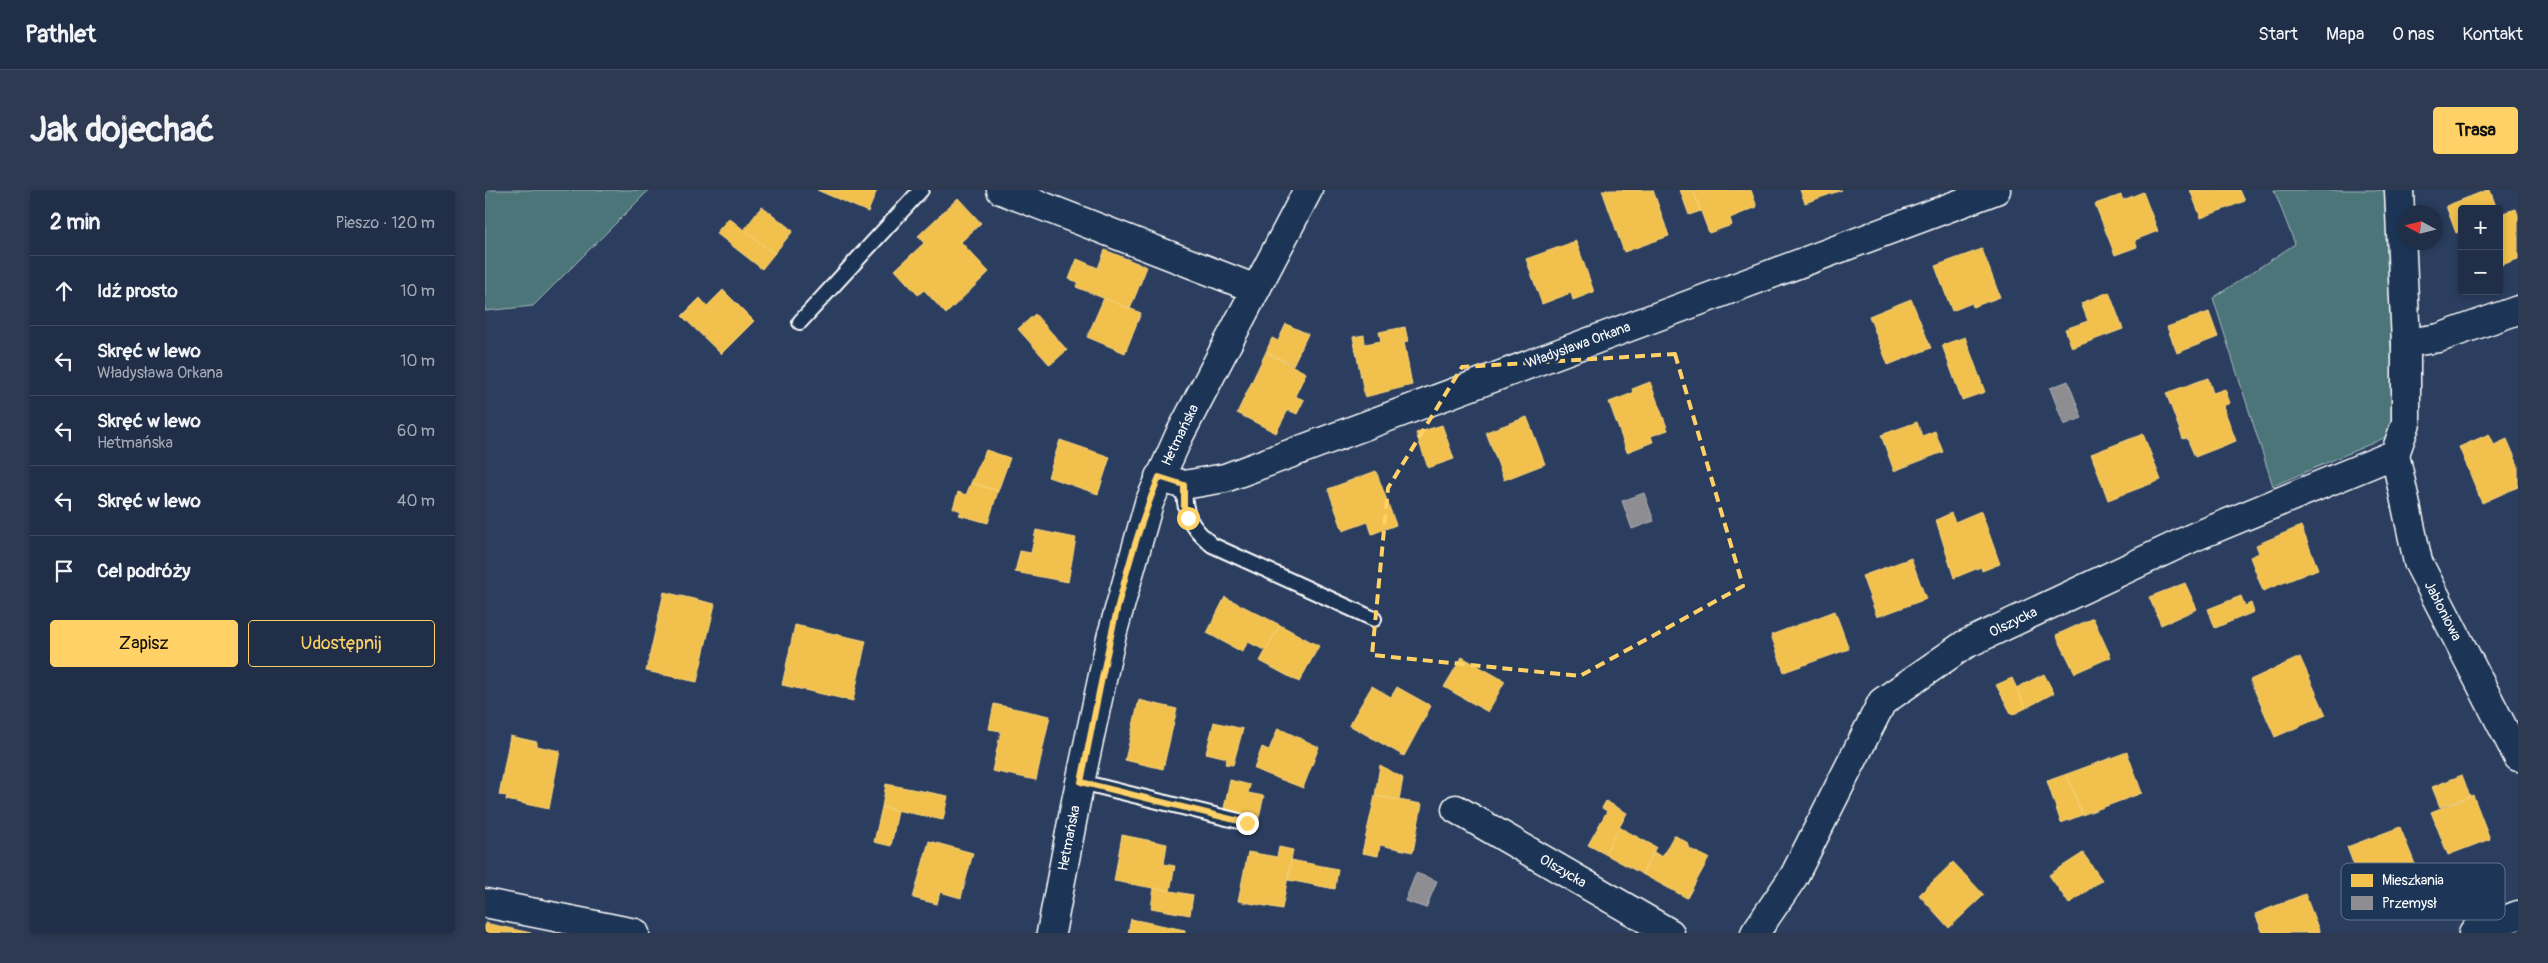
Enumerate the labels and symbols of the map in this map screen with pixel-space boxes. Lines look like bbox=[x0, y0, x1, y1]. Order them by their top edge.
north arrow bbox=[2398, 205, 2443, 250]
street label: Władysława Orkana bbox=[1523, 318, 1633, 372]
street label: Hetmańska bbox=[1158, 401, 1202, 469]
route start bbox=[1177, 507, 1200, 530]
street label: Jabłoniowa bbox=[2421, 578, 2465, 644]
street label: Olszycka bbox=[1986, 603, 2040, 641]
street label: Hetmańska bbox=[1054, 804, 1084, 872]
route end bbox=[1236, 812, 1259, 835]
street label: Olszycka bbox=[1537, 851, 1589, 891]
legend bbox=[2341, 863, 2505, 920]
text: Mieszkania bbox=[2382, 872, 2444, 889]
text: Przemysł bbox=[2382, 895, 2437, 912]

